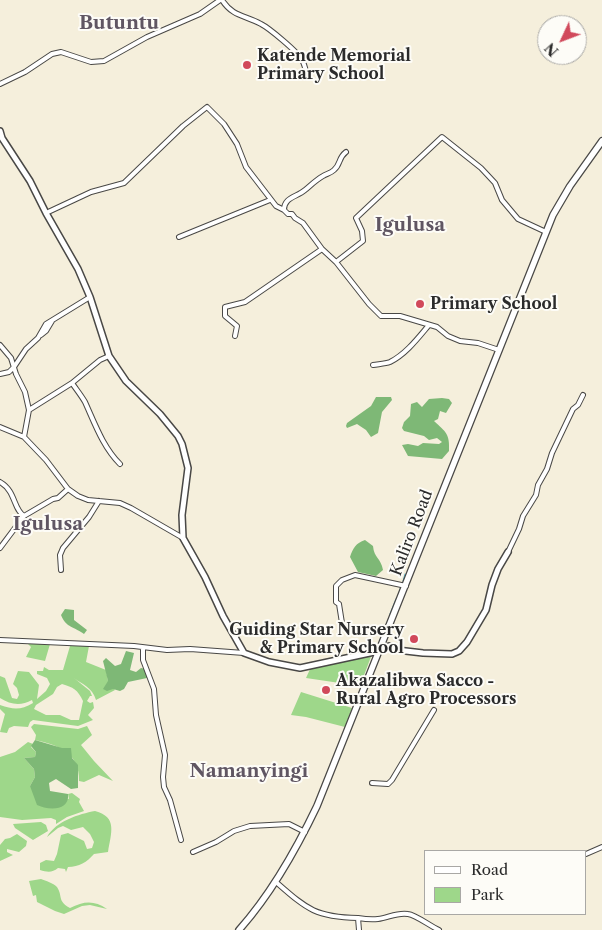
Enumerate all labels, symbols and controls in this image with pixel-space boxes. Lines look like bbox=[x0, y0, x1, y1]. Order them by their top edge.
district label: Butuntu bbox=[79, 13, 159, 35]
north arrow bbox=[537, 15, 587, 65]
text: N bbox=[541, 39, 562, 60]
place label: Katende Memorial Primary School bbox=[257, 46, 411, 84]
marker: Katende Memorial Primary School bbox=[241, 59, 253, 71]
district label: Igulusa bbox=[375, 215, 445, 237]
place label: Primary School bbox=[430, 294, 557, 314]
marker: Primary School bbox=[414, 298, 426, 310]
street label: Kaliro Road bbox=[387, 487, 437, 579]
district label: Igulusa bbox=[13, 514, 83, 536]
place label: Guiding Star Nursery & Primary School bbox=[229, 620, 404, 658]
marker: Guiding Star Nursery & Primary School bbox=[408, 633, 420, 645]
place label: Akazalibwa Sacco - Rural Agro Processors bbox=[336, 671, 516, 709]
marker: Akazalibwa Sacco - Rural Agro Processors bbox=[320, 684, 332, 696]
district label: Namanyingi bbox=[190, 761, 308, 783]
legend bbox=[424, 850, 587, 915]
text: Road bbox=[471, 860, 508, 879]
text: Park bbox=[471, 885, 504, 904]

